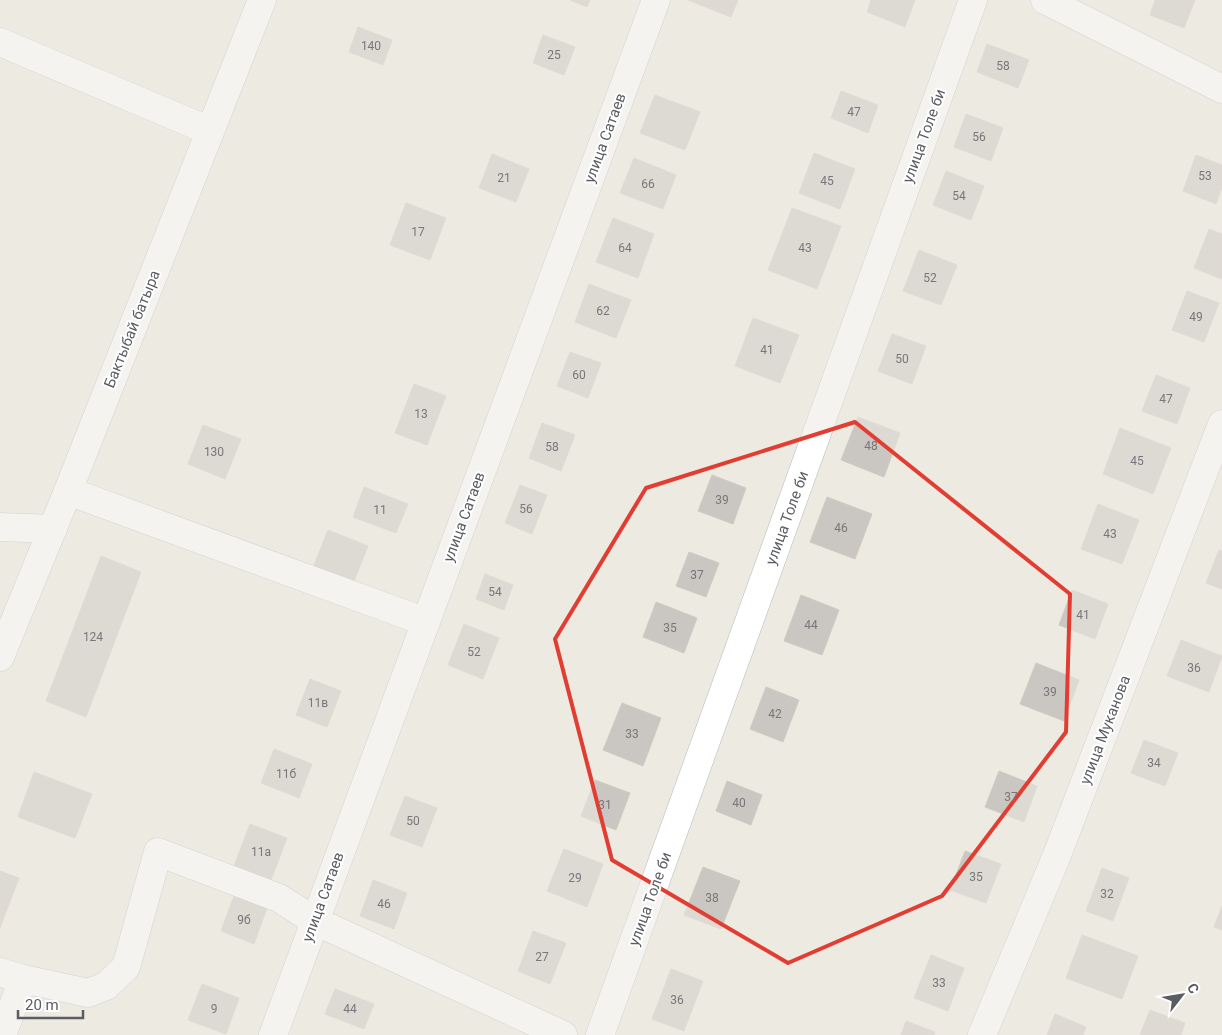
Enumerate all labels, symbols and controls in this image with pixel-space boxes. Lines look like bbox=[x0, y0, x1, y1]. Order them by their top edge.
house number: 140 bbox=[361, 39, 381, 53]
house number: 25 bbox=[547, 48, 561, 62]
house number: 58 bbox=[996, 59, 1010, 73]
street label: улица Толе би bbox=[899, 87, 949, 185]
street label: улица Сатаев bbox=[580, 91, 630, 185]
house number: 47 bbox=[847, 105, 861, 119]
house number: 56 bbox=[972, 130, 986, 144]
house number: 53 bbox=[1198, 169, 1212, 183]
house number: 21 bbox=[497, 171, 511, 185]
house number: 45 bbox=[820, 174, 834, 188]
house number: 66 bbox=[641, 177, 655, 191]
house number: 54 bbox=[952, 189, 966, 203]
house number: 17 bbox=[411, 225, 425, 239]
house number: 64 bbox=[618, 241, 632, 255]
house number: 43 bbox=[798, 241, 812, 255]
street label: Бактыбай батыра bbox=[100, 268, 164, 390]
house number: 52 bbox=[923, 271, 937, 285]
house number: 62 bbox=[596, 304, 610, 318]
house number: 49 bbox=[1189, 310, 1203, 324]
house number: 41 bbox=[760, 343, 774, 357]
house number: 50 bbox=[895, 352, 909, 366]
house number: 60 bbox=[572, 368, 586, 382]
house number: 47 bbox=[1159, 392, 1173, 406]
house number: 13 bbox=[414, 407, 428, 421]
house number: 48 bbox=[864, 439, 878, 453]
house number: 58 bbox=[545, 440, 559, 454]
house number: 130 bbox=[204, 445, 224, 459]
house number: 45 bbox=[1130, 454, 1144, 468]
street label: улица Толе би bbox=[762, 469, 812, 567]
street label: улица Сатаев bbox=[439, 470, 489, 564]
house number: 39 bbox=[715, 493, 729, 507]
house number: 56 bbox=[519, 502, 533, 516]
house number: 11 bbox=[373, 503, 387, 517]
house number: 46 bbox=[834, 521, 848, 535]
house number: 43 bbox=[1103, 527, 1117, 541]
house number: 37 bbox=[690, 568, 704, 582]
house number: 54 bbox=[488, 585, 502, 599]
house number: 41 bbox=[1076, 608, 1090, 622]
house number: 44 bbox=[804, 618, 818, 632]
house number: 35 bbox=[663, 621, 677, 635]
house number: 124 bbox=[83, 630, 103, 644]
house number: 52 bbox=[467, 645, 481, 659]
house number: 36 bbox=[1187, 661, 1201, 675]
street label: улица Муканова bbox=[1076, 673, 1134, 787]
house number: 39 bbox=[1043, 685, 1057, 699]
house number: 11в bbox=[308, 696, 328, 710]
house number: 42 bbox=[768, 707, 782, 721]
house number: 33 bbox=[625, 727, 639, 741]
house number: 34 bbox=[1147, 756, 1161, 770]
house number: 11б bbox=[276, 767, 296, 781]
house number: 37 bbox=[1004, 790, 1018, 804]
house number: 40 bbox=[732, 796, 746, 810]
house number: 31 bbox=[598, 798, 612, 812]
house number: 50 bbox=[406, 814, 420, 828]
house number: 11а bbox=[251, 845, 271, 859]
street label: улица Сатаев bbox=[298, 850, 348, 944]
street label: улица Толе би bbox=[625, 850, 675, 948]
house number: 35 bbox=[969, 870, 983, 884]
house number: 29 bbox=[568, 871, 582, 885]
house number: 32 bbox=[1100, 887, 1114, 901]
house number: 38 bbox=[705, 891, 719, 905]
house number: 46 bbox=[377, 897, 391, 911]
house number: 9б bbox=[237, 913, 251, 927]
house number: 27 bbox=[535, 950, 549, 964]
north arrow bbox=[1157, 970, 1207, 1020]
house number: 33 bbox=[932, 976, 946, 990]
text: С bbox=[1184, 980, 1202, 996]
scale bar bbox=[18, 988, 82, 1020]
house number: 36 bbox=[670, 993, 684, 1007]
text: 20 m bbox=[25, 996, 59, 1014]
house number: 9 bbox=[211, 1002, 217, 1016]
house number: 44 bbox=[343, 1002, 357, 1016]

